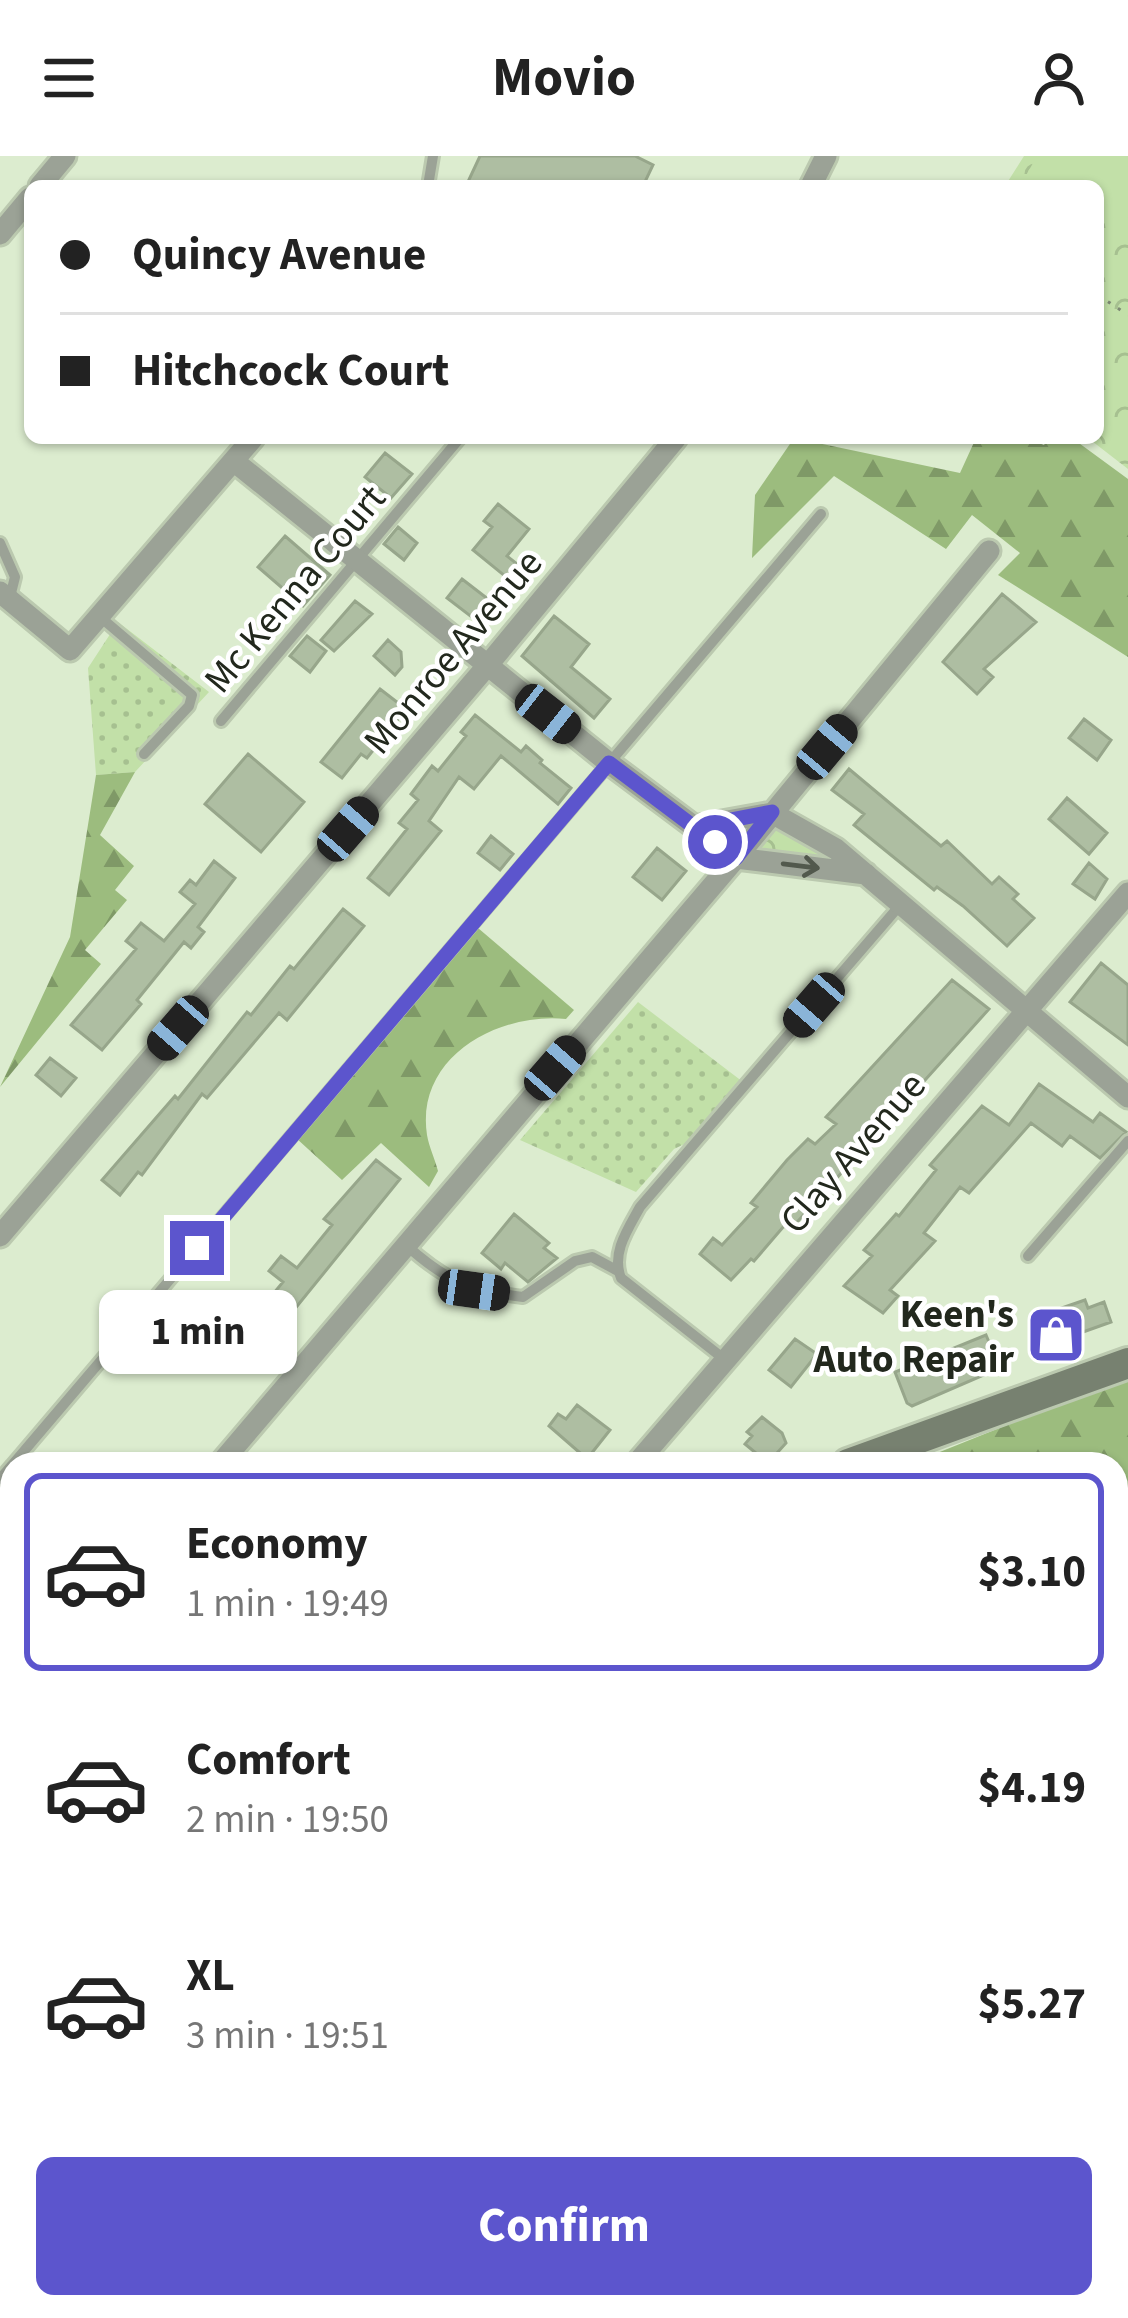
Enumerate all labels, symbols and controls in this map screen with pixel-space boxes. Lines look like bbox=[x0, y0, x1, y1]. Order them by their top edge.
text: Movio bbox=[492, 40, 636, 117]
icon: menu bbox=[36, 45, 102, 111]
icon: person bbox=[1026, 45, 1092, 111]
text: Quincy Avenue bbox=[132, 223, 426, 287]
text: Hitchcock Court bbox=[132, 339, 449, 403]
street label: Mc Kenna Court bbox=[191, 473, 400, 706]
street label: Monroe Avenue bbox=[351, 538, 556, 767]
car bbox=[509, 678, 587, 750]
car bbox=[790, 708, 864, 786]
car bbox=[311, 790, 385, 868]
route start bbox=[688, 815, 742, 869]
one-way arrow bbox=[781, 855, 820, 877]
car bbox=[777, 966, 851, 1044]
car bbox=[141, 989, 215, 1067]
car bbox=[518, 1029, 592, 1107]
street label: Clay Avenue bbox=[767, 1060, 940, 1246]
route end bbox=[170, 1221, 224, 1275]
car bbox=[436, 1267, 512, 1313]
place label: Keen's Auto Repair bbox=[812, 1287, 1014, 1388]
callout: 1 min bbox=[98, 1290, 296, 1374]
text: 1 min bbox=[151, 1304, 245, 1360]
shop icon: Keen's Auto Repair bbox=[1025, 1304, 1087, 1366]
text: Economy bbox=[186, 1512, 368, 1576]
icon: car bbox=[42, 1518, 150, 1626]
text: $3.10 bbox=[977, 1540, 1086, 1604]
text: 1 min · 19:49 bbox=[186, 1576, 389, 1632]
text: Comfort bbox=[186, 1728, 351, 1792]
icon: car bbox=[42, 1734, 150, 1842]
text: $4.19 bbox=[977, 1756, 1086, 1820]
text: 2 min · 19:50 bbox=[186, 1792, 389, 1848]
text: XL bbox=[186, 1944, 235, 2008]
icon: car bbox=[42, 1950, 150, 2058]
text: $5.27 bbox=[977, 1972, 1086, 2036]
text: 3 min · 19:51 bbox=[186, 2008, 389, 2064]
button: Confirm bbox=[36, 2157, 1092, 2295]

